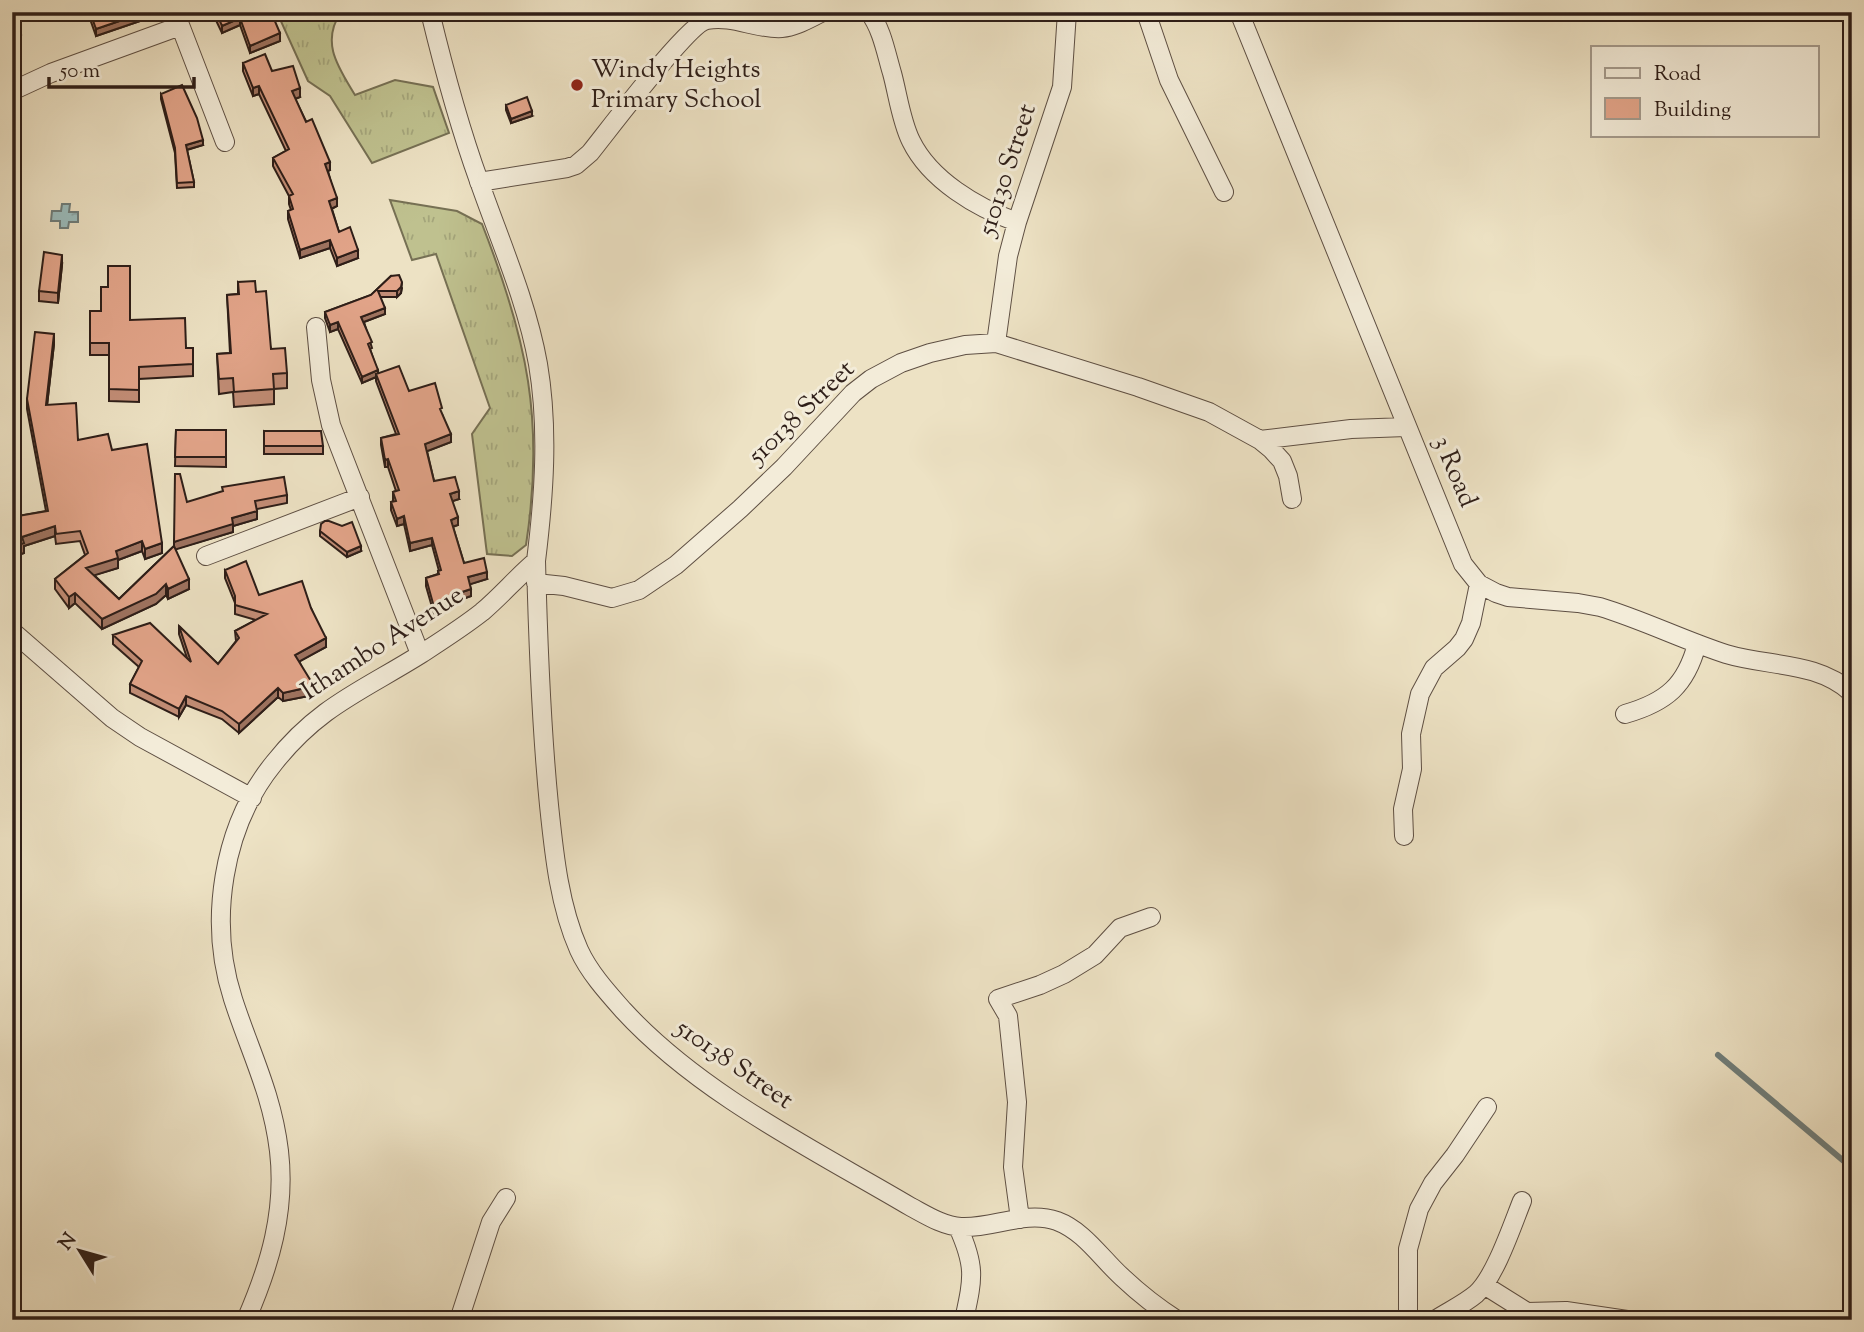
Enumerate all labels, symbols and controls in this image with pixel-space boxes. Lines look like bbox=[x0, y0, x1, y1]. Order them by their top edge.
scale bar bbox=[49, 46, 194, 90]
legend bbox=[1591, 46, 1818, 136]
place label: Windy Heights Primary School bbox=[591, 52, 761, 119]
text: 50 m bbox=[59, 57, 100, 87]
text: Road bbox=[1654, 60, 1701, 90]
marker: Windy Heights Primary School bbox=[569, 77, 585, 93]
text: Building bbox=[1654, 96, 1731, 126]
street label: 510130 Street bbox=[969, 99, 1047, 243]
street label: 510138 Street bbox=[739, 352, 864, 475]
street label: 3 Road bbox=[1422, 430, 1486, 514]
street label: Ithambo Avenue bbox=[295, 578, 471, 710]
street label: 510138 Street bbox=[666, 1010, 800, 1119]
north arrow bbox=[46, 1216, 116, 1286]
text: N bbox=[53, 1228, 84, 1256]

